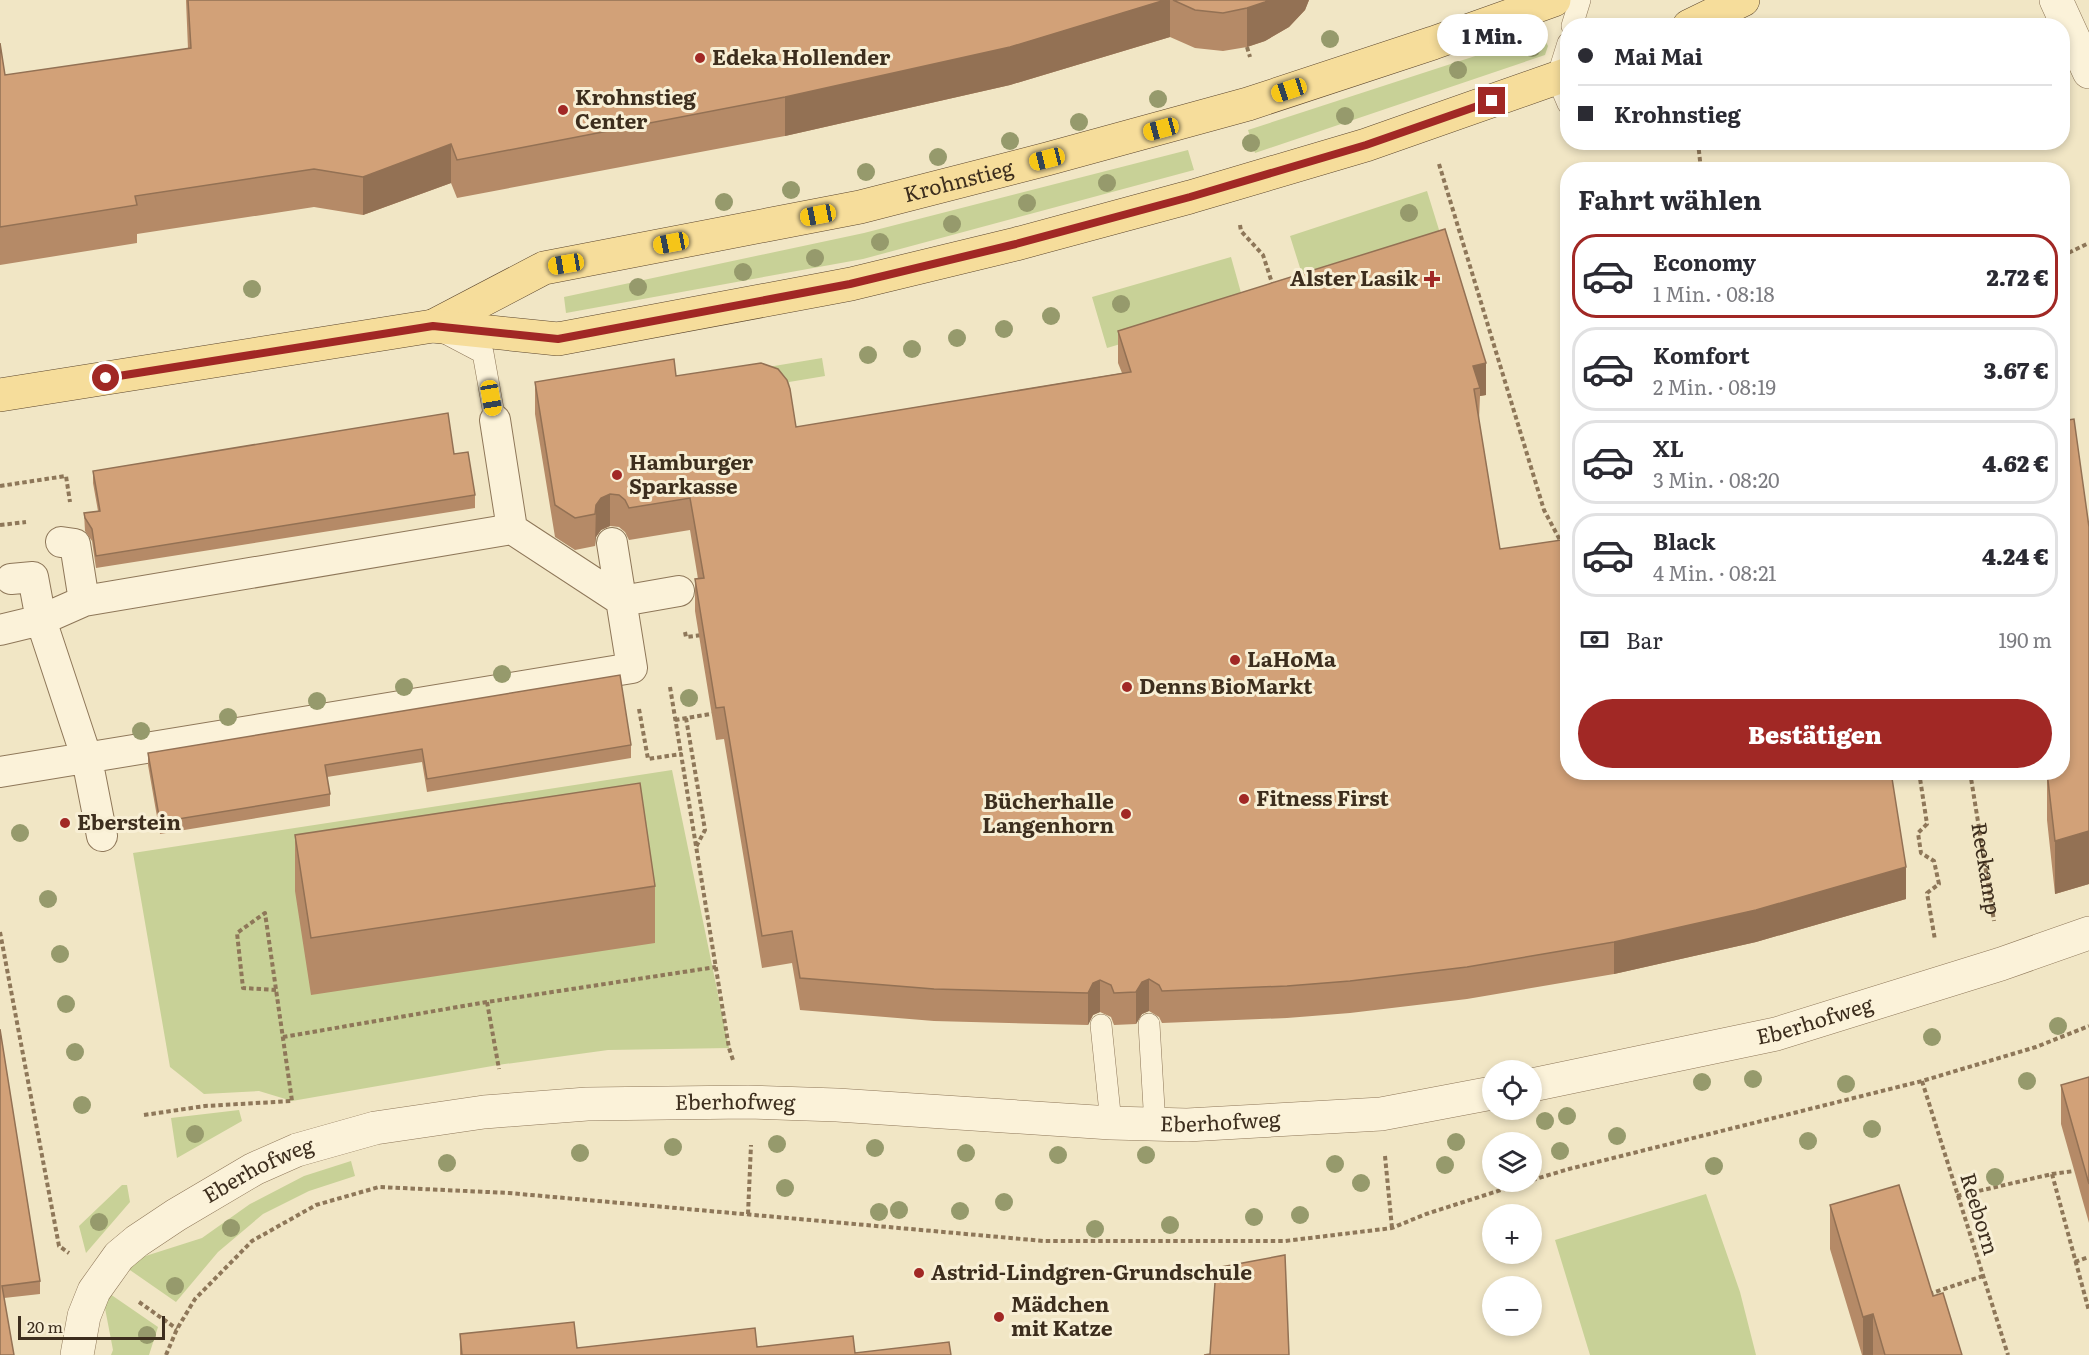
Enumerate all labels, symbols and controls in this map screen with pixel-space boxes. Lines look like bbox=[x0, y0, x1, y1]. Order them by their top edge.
callout: 1 Min. bbox=[1436, 14, 1547, 56]
text: 1 Min. bbox=[1462, 20, 1523, 50]
text: Mai Mai bbox=[1614, 39, 1703, 72]
place label: Edeka Hollender bbox=[712, 40, 891, 71]
marker: Edeka Hollender bbox=[693, 51, 707, 65]
car bbox=[1269, 76, 1309, 104]
place label: Krohnstieg Center bbox=[575, 80, 696, 135]
route end bbox=[1478, 87, 1505, 114]
text: Krohnstieg bbox=[1614, 97, 1741, 130]
marker: Krohnstieg Center bbox=[556, 103, 570, 117]
car bbox=[1141, 116, 1181, 142]
car bbox=[1027, 146, 1067, 172]
street label: Krohnstieg bbox=[900, 150, 1017, 208]
text: Fahrt wählen bbox=[1578, 178, 1762, 218]
car bbox=[799, 203, 837, 227]
car bbox=[652, 231, 690, 255]
text: Economy bbox=[1653, 245, 1756, 278]
icon: car bbox=[1581, 249, 1635, 303]
car bbox=[547, 252, 585, 276]
text: 2.72 € bbox=[1987, 260, 2049, 293]
place label: Alster Lasik bbox=[1290, 261, 1419, 292]
marker: Alster Lasik bbox=[1423, 270, 1441, 288]
text: 1 Min. · 08:18 bbox=[1653, 278, 1775, 308]
text: Komfort bbox=[1653, 338, 1750, 371]
icon: car bbox=[1581, 342, 1635, 396]
text: 3.67 € bbox=[1984, 353, 2049, 386]
route start bbox=[92, 364, 119, 391]
text: 2 Min. · 08:19 bbox=[1653, 371, 1776, 401]
car bbox=[479, 379, 503, 417]
text: XL bbox=[1653, 431, 1684, 464]
icon: car bbox=[1581, 435, 1635, 489]
place label: Hamburger Sparkasse bbox=[629, 445, 754, 500]
text: 4.62 € bbox=[1982, 446, 2049, 479]
text: 3 Min. · 08:20 bbox=[1653, 464, 1780, 494]
marker: Hamburger Sparkasse bbox=[610, 468, 624, 482]
text: Black bbox=[1653, 524, 1715, 557]
icon: car bbox=[1581, 528, 1635, 582]
text: 4.24 € bbox=[1982, 539, 2049, 572]
text: 4 Min. · 08:21 bbox=[1653, 557, 1776, 587]
icon: cash bbox=[1578, 623, 1611, 656]
text: Bar bbox=[1626, 623, 1663, 656]
text: 190 m bbox=[1998, 624, 2052, 654]
place label: LaHoMa bbox=[1247, 642, 1337, 673]
marker: LaHoMa bbox=[1228, 653, 1242, 667]
place label: Denns BioMarkt bbox=[1139, 669, 1313, 700]
marker: Denns BioMarkt bbox=[1120, 680, 1134, 694]
button: Bestätigen bbox=[1578, 699, 2052, 768]
place label: Fitness First bbox=[1256, 781, 1390, 812]
place label: Bücherhalle Langenhorn bbox=[982, 784, 1114, 839]
marker: Fitness First bbox=[1237, 792, 1251, 806]
place label: Eberstein bbox=[77, 805, 181, 836]
marker: Bücherhalle Langenhorn bbox=[1119, 807, 1133, 821]
marker: Eberstein bbox=[58, 816, 72, 830]
street label: Reekamp bbox=[1965, 820, 2011, 917]
street label: Eberhofweg bbox=[1753, 987, 1877, 1051]
map controls bbox=[1482, 1060, 1542, 1336]
button: locate bbox=[1482, 1060, 1542, 1120]
street label: Eberhofweg bbox=[674, 1084, 796, 1117]
street label: Eberhofweg bbox=[1160, 1102, 1282, 1138]
street label: Eberhofweg bbox=[196, 1128, 317, 1209]
button: layers bbox=[1482, 1132, 1542, 1192]
street label: Reeborn bbox=[1954, 1168, 2009, 1258]
button: + bbox=[1482, 1204, 1542, 1264]
place label: Astrid-Lindgren-Grundschule bbox=[931, 1255, 1252, 1286]
marker: Astrid-Lindgren-Grundschule bbox=[912, 1266, 926, 1280]
button: − bbox=[1482, 1276, 1542, 1336]
place label: Mädchen mit Katze bbox=[1011, 1287, 1113, 1342]
marker: Mädchen mit Katze bbox=[992, 1310, 1006, 1324]
scale bar bbox=[18, 1313, 165, 1340]
text: 20 m bbox=[27, 1314, 63, 1338]

